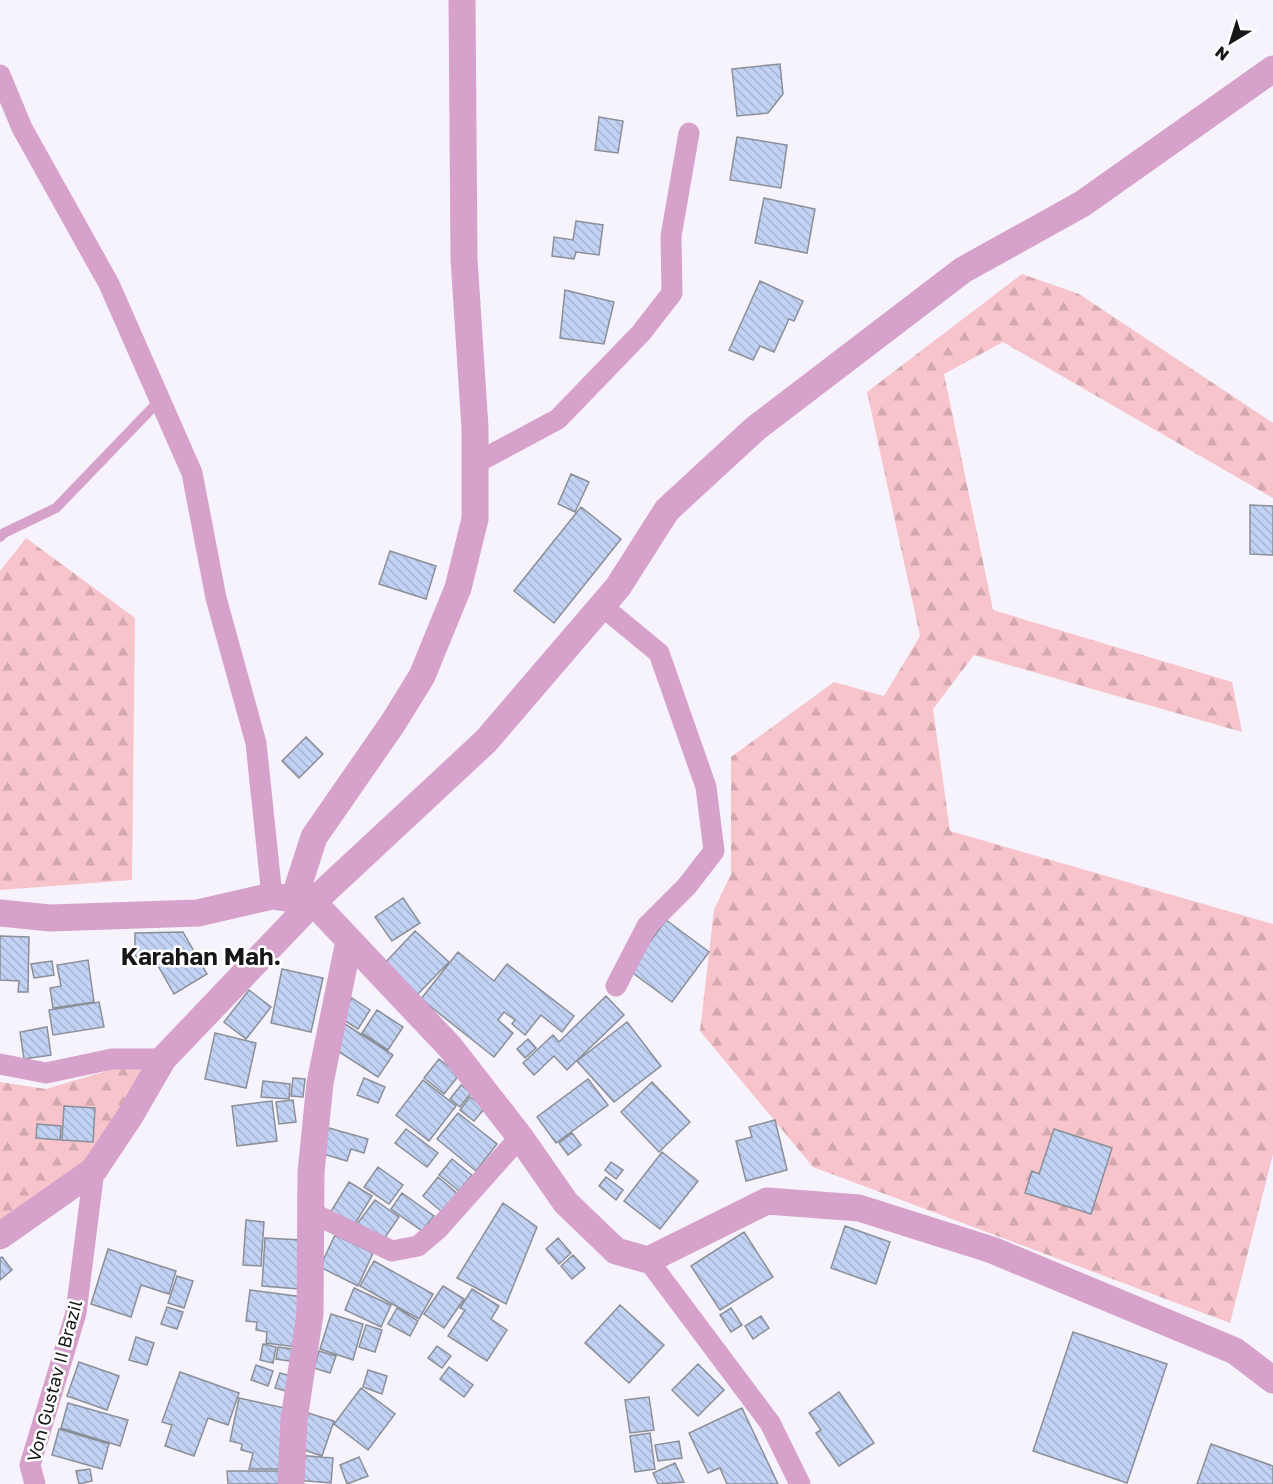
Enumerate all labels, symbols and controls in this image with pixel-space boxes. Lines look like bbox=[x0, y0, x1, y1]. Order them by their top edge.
north arrow bbox=[1201, 12, 1261, 72]
text: N bbox=[1211, 42, 1233, 65]
district label: Karahan Mah. bbox=[121, 941, 281, 970]
street label: Von Gustav II Brazil bbox=[22, 1297, 86, 1464]

